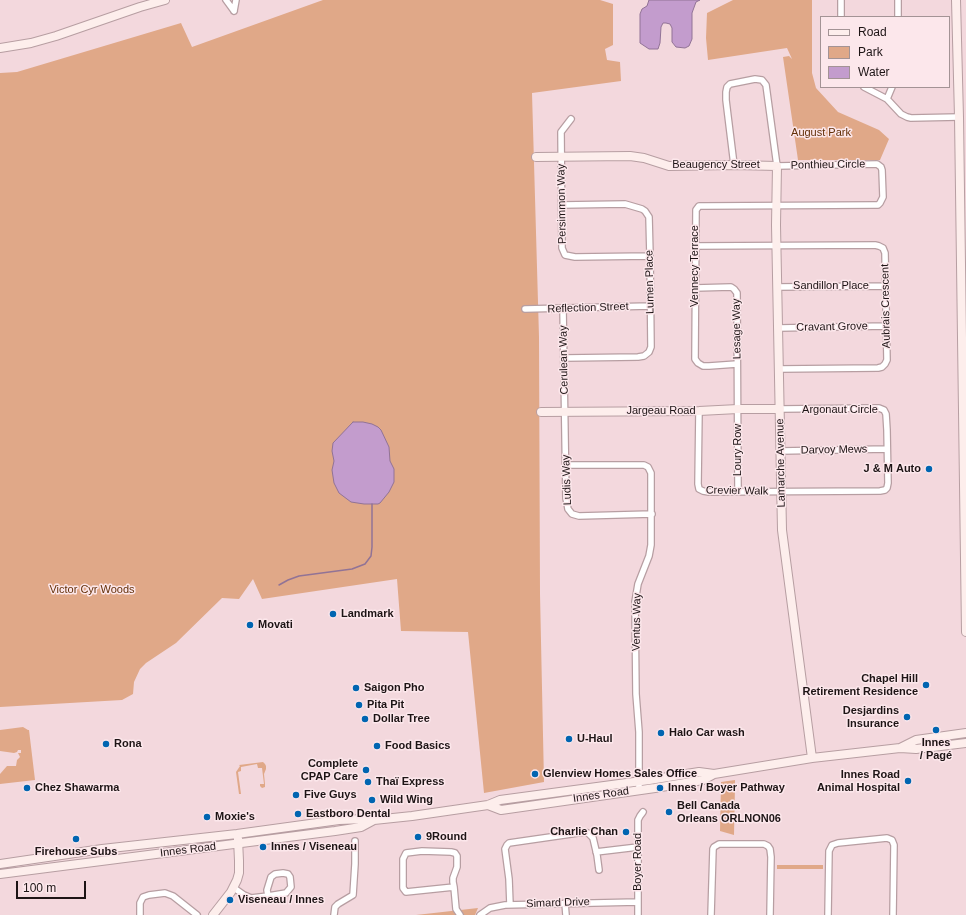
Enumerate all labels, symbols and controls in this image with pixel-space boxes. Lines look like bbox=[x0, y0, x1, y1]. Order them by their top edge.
legend bbox=[820, 16, 950, 88]
text: Road bbox=[858, 25, 887, 39]
text: Park bbox=[858, 45, 883, 59]
text: Water bbox=[858, 65, 890, 79]
park label: August Park bbox=[791, 126, 851, 140]
street label: Beaugency Street bbox=[672, 158, 760, 172]
street label: Ponthieu Circle bbox=[791, 158, 865, 172]
street label: Persimmon Way bbox=[555, 164, 569, 244]
street label: Vennecy Terrace bbox=[688, 225, 702, 307]
street label: Lumen Place bbox=[643, 250, 657, 314]
street label: Aubrais Crescent bbox=[879, 264, 893, 348]
street label: Sandillon Place bbox=[793, 279, 869, 293]
street label: Lesage Way bbox=[730, 299, 744, 359]
street label: Reflection Street bbox=[547, 300, 629, 316]
street label: Cravant Grove bbox=[796, 320, 868, 334]
street label: Cerulean Way bbox=[557, 325, 571, 395]
street label: Argonaut Circle bbox=[802, 403, 878, 417]
street label: Jargeau Road bbox=[626, 404, 696, 418]
street label: Lamarche Avenue bbox=[774, 418, 788, 508]
street label: Loury Row bbox=[731, 424, 745, 476]
street label: Darvoy Mews bbox=[801, 443, 867, 457]
street label: Ludis Way bbox=[560, 454, 574, 506]
place label: J & M Auto bbox=[864, 462, 921, 476]
marker: J & M Auto bbox=[924, 464, 934, 474]
street label: Crevier Walk bbox=[706, 484, 768, 498]
park label: Victor Cyr Woods bbox=[49, 583, 135, 597]
street label: Ventus Way bbox=[630, 593, 644, 651]
place label: Landmark bbox=[341, 607, 394, 621]
marker: Landmark bbox=[328, 609, 338, 619]
place label: Movati bbox=[258, 618, 293, 632]
marker: Movati bbox=[245, 620, 255, 630]
place label: Chapel Hill Retirement Residence bbox=[802, 672, 918, 698]
marker: Chapel Hill Retirement Residence bbox=[921, 680, 931, 690]
place label: Saigon Pho bbox=[364, 681, 424, 695]
marker: Saigon Pho bbox=[351, 683, 361, 693]
place label: Pita Pit bbox=[367, 698, 404, 712]
marker: Pita Pit bbox=[354, 700, 364, 710]
place label: Desjardins Insurance bbox=[843, 704, 899, 730]
place label: Dollar Tree bbox=[373, 712, 430, 726]
marker: Desjardins Insurance bbox=[902, 712, 912, 722]
marker: Dollar Tree bbox=[360, 714, 370, 724]
marker: Innes / Pagé bbox=[931, 725, 941, 735]
place label: Halo Car wash bbox=[669, 726, 745, 740]
marker: Halo Car wash bbox=[656, 728, 666, 738]
place label: U-Haul bbox=[577, 732, 612, 746]
marker: U-Haul bbox=[564, 734, 574, 744]
place label: Innes / Pagé bbox=[920, 736, 952, 762]
place label: Rona bbox=[114, 737, 142, 751]
marker: Rona bbox=[101, 739, 111, 749]
place label: Food Basics bbox=[385, 739, 450, 753]
marker: Food Basics bbox=[372, 741, 382, 751]
place label: Complete CPAP Care bbox=[301, 757, 358, 783]
marker: Complete CPAP Care bbox=[361, 765, 371, 775]
place label: Glenview Homes Sales Office bbox=[543, 767, 697, 781]
place label: Innes Road Animal Hospital bbox=[817, 768, 900, 794]
marker: Glenview Homes Sales Office bbox=[530, 769, 540, 779]
place label: Thaï Express bbox=[376, 775, 444, 789]
marker: Innes Road Animal Hospital bbox=[903, 776, 913, 786]
marker: Thaï Express bbox=[363, 777, 373, 787]
place label: Chez Shawarma bbox=[35, 781, 119, 795]
place label: Innes / Boyer Pathway bbox=[668, 781, 785, 795]
marker: Chez Shawarma bbox=[22, 783, 32, 793]
marker: Innes / Boyer Pathway bbox=[655, 783, 665, 793]
street label: Innes Road bbox=[572, 785, 630, 805]
place label: Five Guys bbox=[304, 788, 357, 802]
marker: Five Guys bbox=[291, 790, 301, 800]
place label: Wild Wing bbox=[380, 793, 433, 807]
marker: Wild Wing bbox=[367, 795, 377, 805]
place label: Bell Canada Orleans ORLNON06 bbox=[677, 799, 781, 825]
place label: Eastboro Dental bbox=[306, 807, 390, 821]
marker: Bell Canada Orleans ORLNON06 bbox=[664, 807, 674, 817]
marker: Eastboro Dental bbox=[293, 809, 303, 819]
place label: Moxie's bbox=[215, 810, 255, 824]
marker: Moxie's bbox=[202, 812, 212, 822]
place label: Charlie Chan bbox=[550, 825, 618, 839]
marker: Charlie Chan bbox=[621, 827, 631, 837]
place label: 9Round bbox=[426, 830, 467, 844]
marker: 9Round bbox=[413, 832, 423, 842]
street label: Boyer Road bbox=[631, 833, 645, 891]
marker: Firehouse Subs bbox=[71, 834, 81, 844]
street label: Innes Road bbox=[159, 840, 217, 860]
place label: Innes / Viseneau bbox=[271, 840, 357, 854]
marker: Innes / Viseneau bbox=[258, 842, 268, 852]
place label: Firehouse Subs bbox=[35, 845, 117, 859]
scale bar bbox=[18, 873, 88, 899]
text: 100 m bbox=[23, 881, 56, 895]
place label: Viseneau / Innes bbox=[238, 893, 324, 907]
marker: Viseneau / Innes bbox=[225, 895, 235, 905]
street label: Simard Drive bbox=[526, 895, 590, 911]

